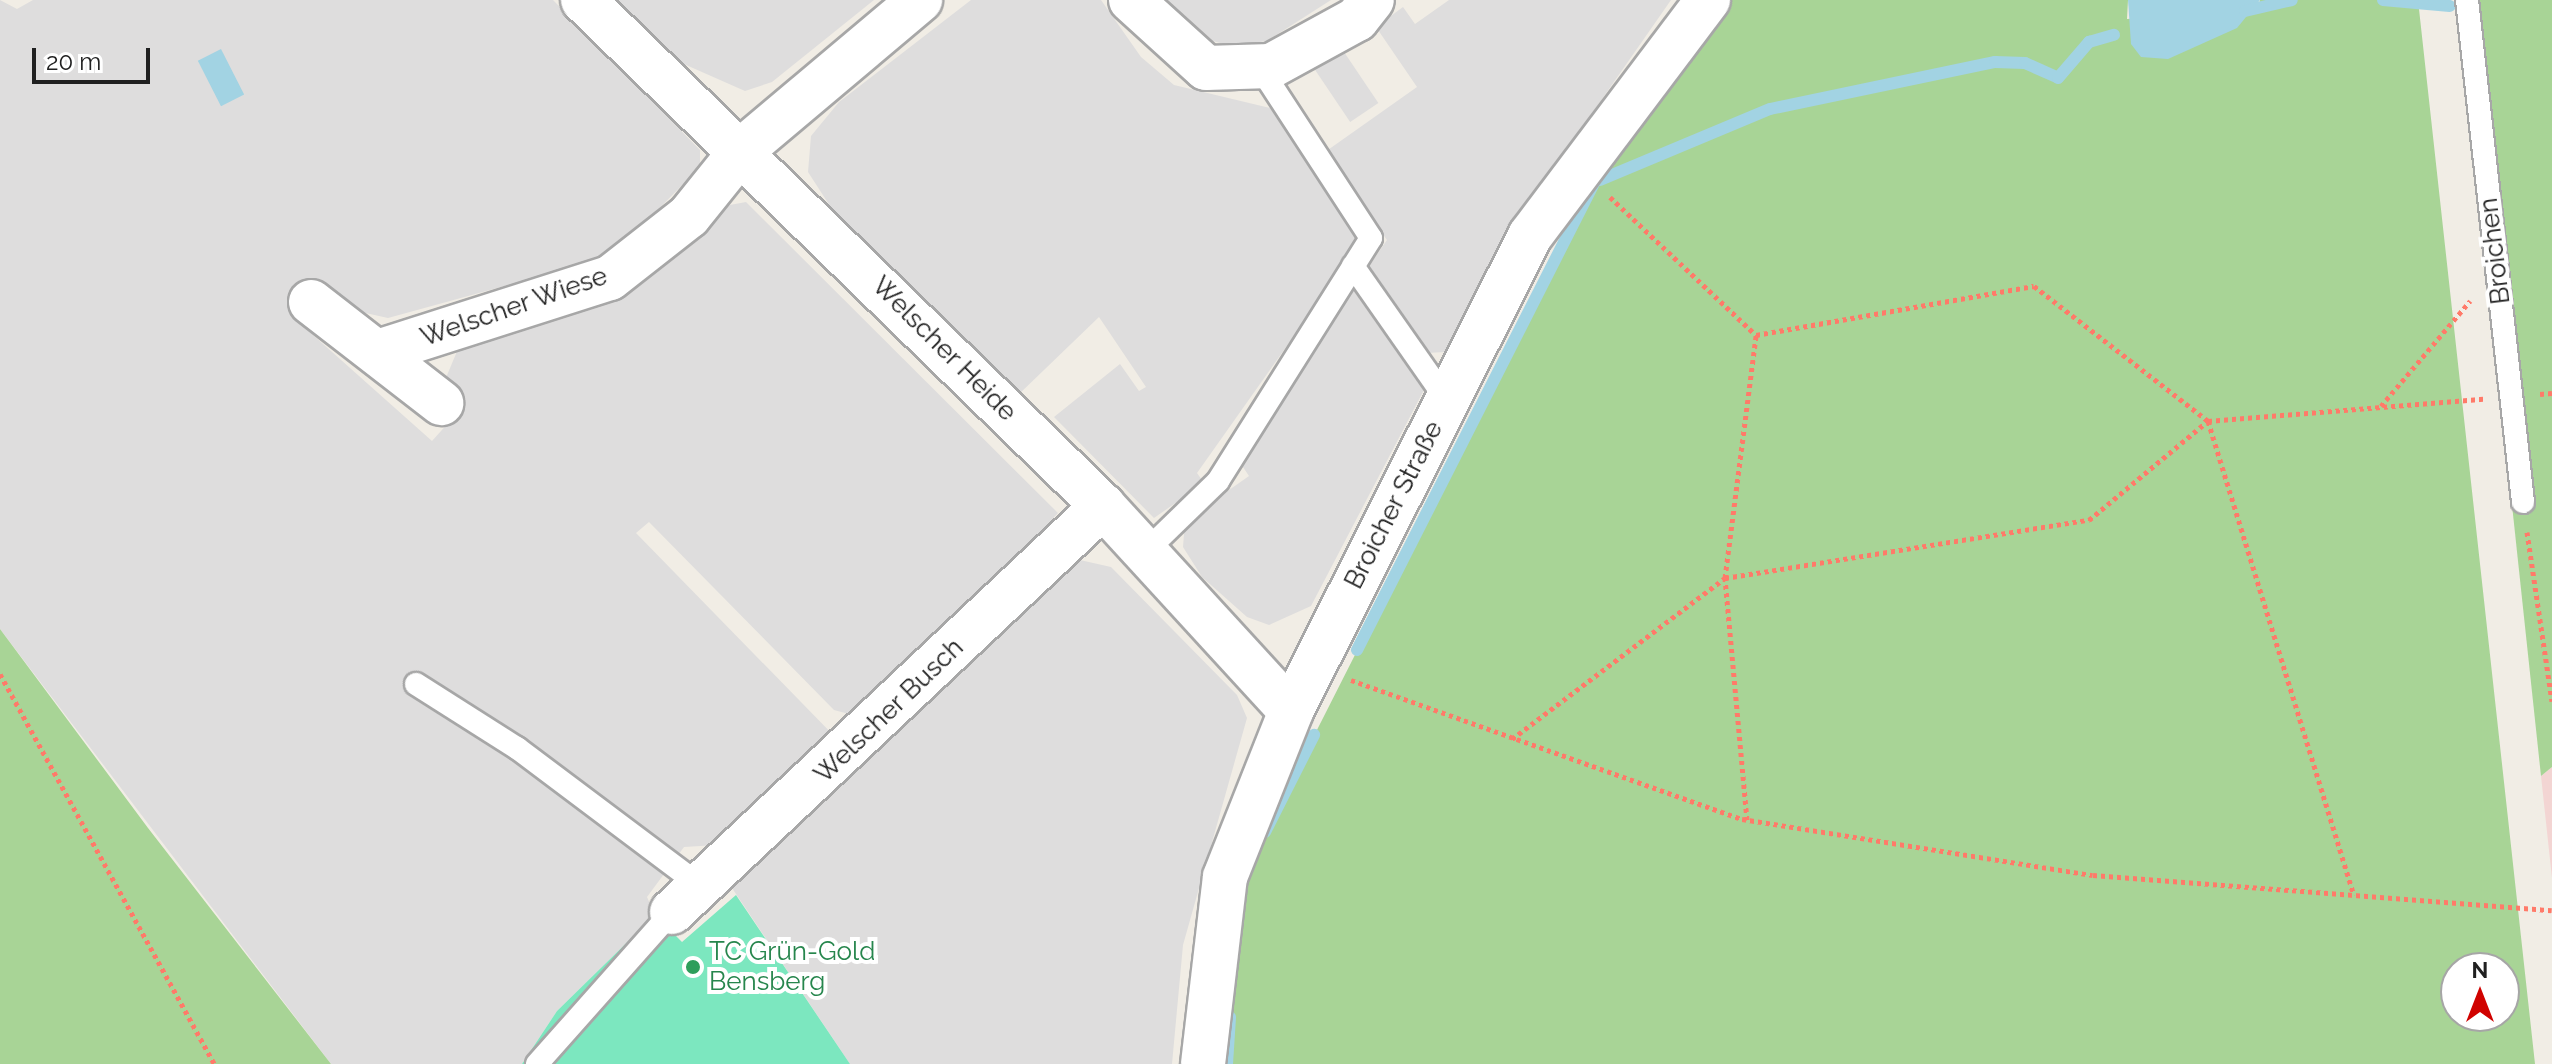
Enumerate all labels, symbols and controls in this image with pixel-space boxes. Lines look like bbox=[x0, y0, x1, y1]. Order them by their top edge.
scale bar bbox=[36, 32, 154, 82]
text: 20 m bbox=[46, 47, 101, 76]
street label: Broichen bbox=[2473, 196, 2517, 306]
street label: Welscher Wiese bbox=[416, 260, 612, 354]
street label: Welscher Heide bbox=[865, 270, 1023, 428]
street label: Broicher Straße bbox=[1338, 416, 1450, 594]
street label: Welscher Busch bbox=[808, 632, 970, 790]
place label: TC Grün-Gold Bensberg bbox=[709, 936, 875, 998]
north arrow bbox=[2440, 952, 2520, 1032]
text: N bbox=[2472, 957, 2488, 983]
marker: TC Grün-Gold Bensberg bbox=[684, 958, 702, 976]

